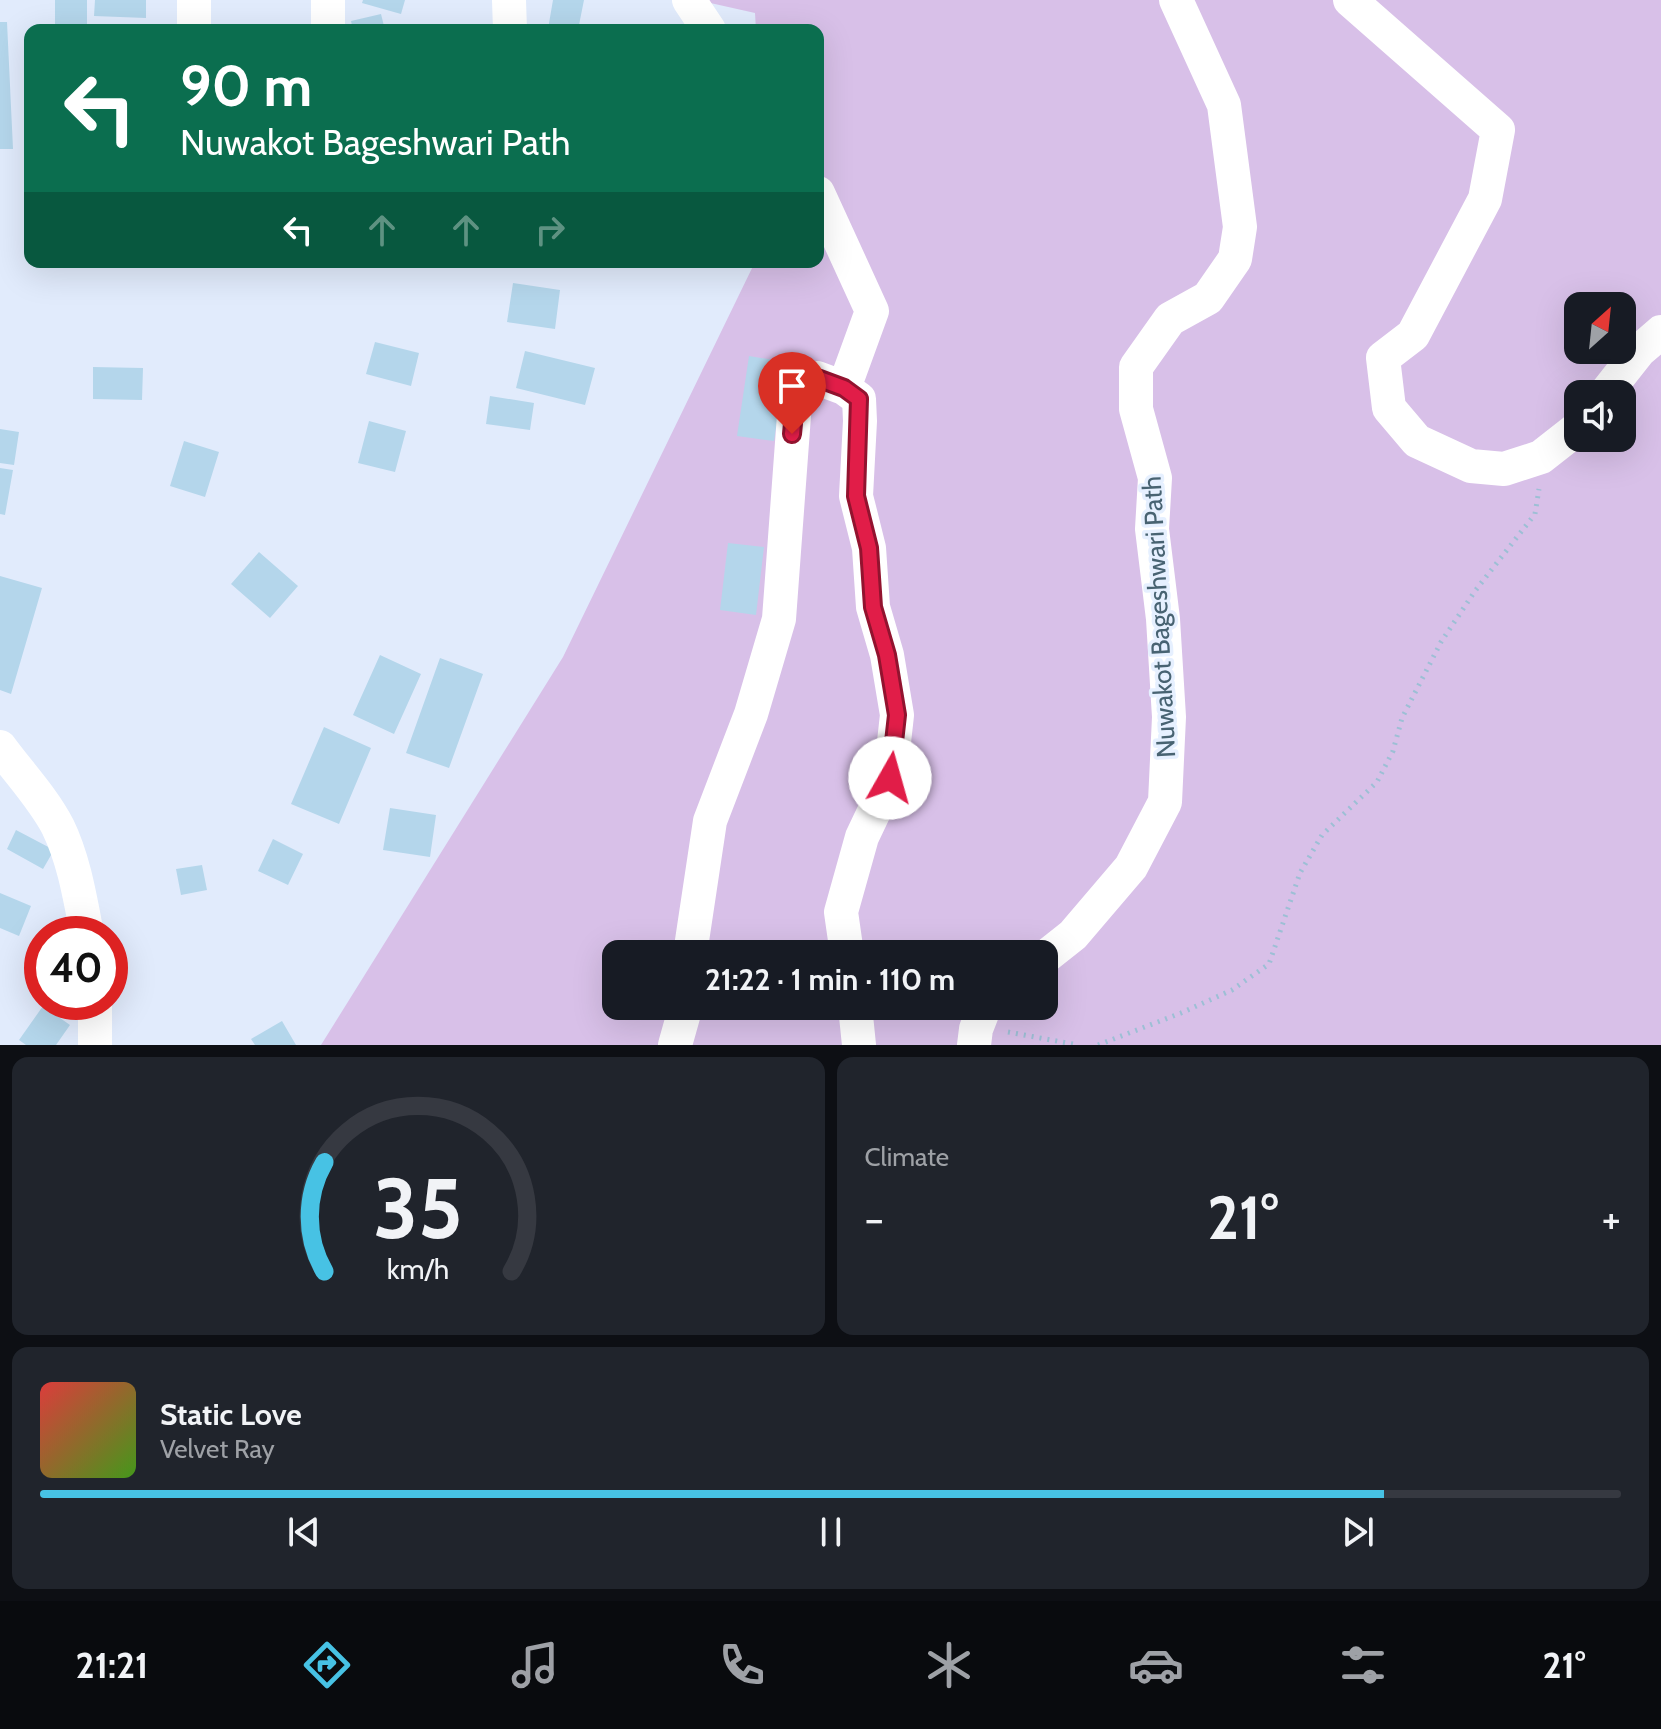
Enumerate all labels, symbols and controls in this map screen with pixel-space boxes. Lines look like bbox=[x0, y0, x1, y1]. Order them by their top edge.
text: 90 m bbox=[180, 52, 312, 120]
icon: left bbox=[48, 56, 152, 160]
text: Nuwakot Bageshwari Path bbox=[180, 120, 570, 164]
icon: left bbox=[276, 208, 320, 252]
icon: ahead bbox=[360, 208, 404, 252]
icon: ahead bbox=[444, 208, 488, 252]
icon: right bbox=[528, 208, 572, 252]
north arrow bbox=[1564, 292, 1636, 364]
map controls bbox=[1564, 292, 1636, 452]
pin bbox=[758, 352, 826, 434]
icon: arrive bbox=[770, 364, 814, 408]
button: sound bbox=[1564, 380, 1636, 452]
street label: Nuwakot Bageshwari Path bbox=[1136, 475, 1182, 759]
position arrow bbox=[848, 736, 932, 820]
speed limit sign: 40 bbox=[24, 916, 128, 1020]
text: 21:22 · 1 min · 110 m bbox=[705, 961, 955, 998]
text: Climate bbox=[865, 1141, 949, 1173]
text: 35 bbox=[373, 1158, 463, 1259]
text: 21° bbox=[1207, 1181, 1278, 1254]
text: − bbox=[865, 1192, 884, 1245]
text: + bbox=[1602, 1192, 1621, 1245]
text: km/h bbox=[387, 1251, 450, 1286]
text: Static Love bbox=[160, 1396, 302, 1433]
text: Velvet Ray bbox=[160, 1433, 275, 1465]
icon: previous bbox=[282, 1510, 326, 1554]
icon: pause bbox=[809, 1510, 853, 1554]
icon: next bbox=[1336, 1510, 1380, 1554]
icon: directions bbox=[299, 1637, 355, 1693]
icon: music bbox=[507, 1637, 563, 1693]
icon: phone bbox=[714, 1637, 770, 1693]
icon: climate bbox=[921, 1637, 977, 1693]
icon: car bbox=[1128, 1637, 1184, 1693]
icon: filters bbox=[1335, 1637, 1391, 1693]
text: 21:21 bbox=[76, 1643, 148, 1687]
text: 21° bbox=[1543, 1643, 1585, 1687]

